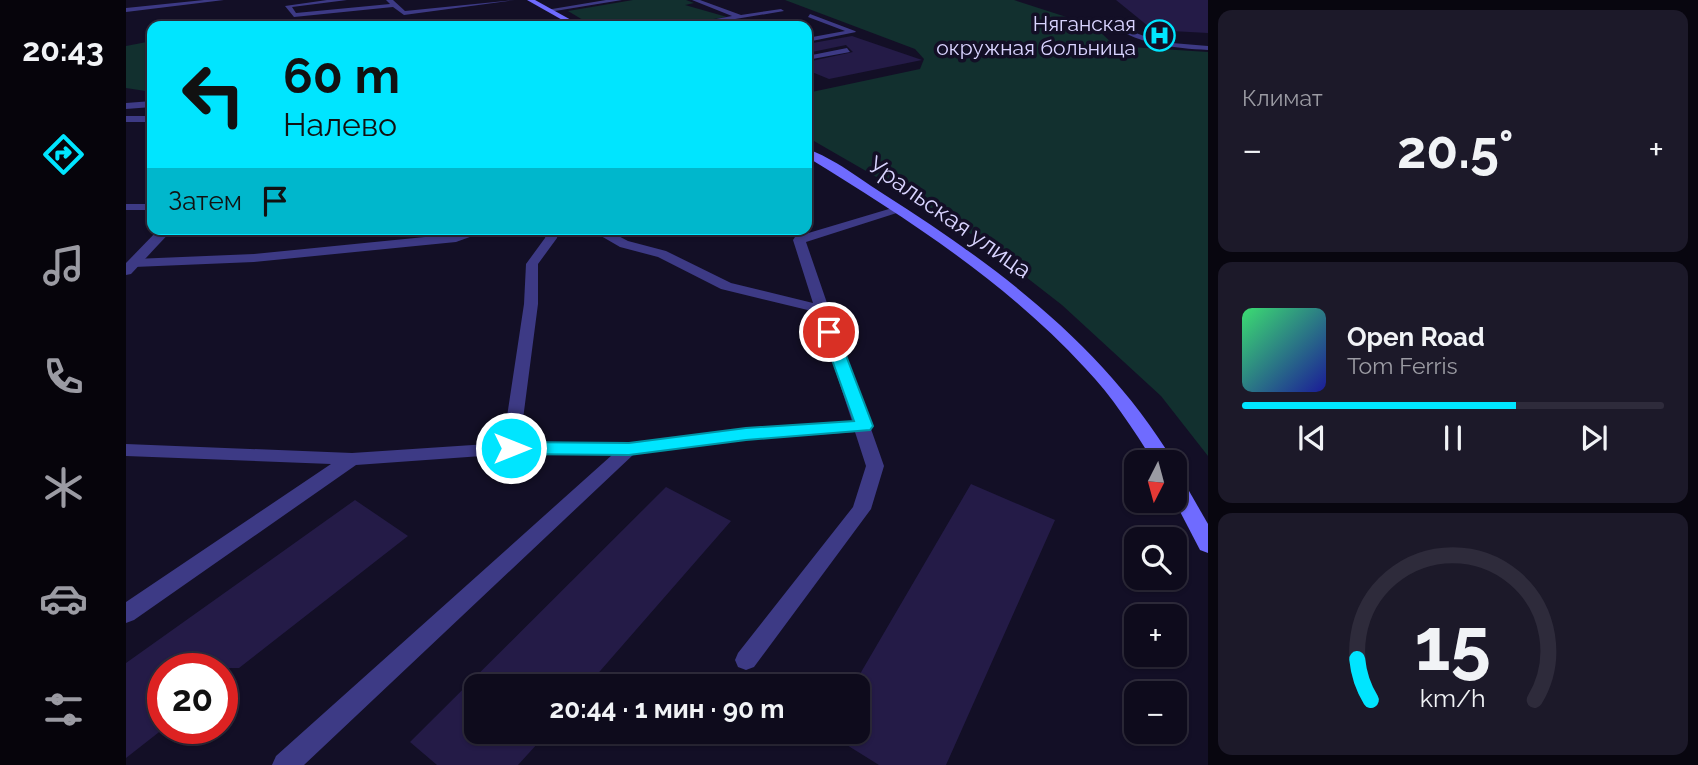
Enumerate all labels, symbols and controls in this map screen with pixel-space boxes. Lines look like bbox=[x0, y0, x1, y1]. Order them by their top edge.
place label: Няганская окружная больница bbox=[936, 11, 1136, 60]
hospital icon: Няганская окружная больница bbox=[1142, 18, 1176, 52]
text: 20:43 bbox=[22, 31, 104, 68]
text: 60 m bbox=[283, 47, 400, 104]
icon: left bbox=[168, 49, 259, 140]
text: Климат bbox=[1242, 84, 1323, 111]
text: Налево bbox=[283, 106, 397, 143]
text: 20.5° bbox=[1397, 119, 1514, 180]
text: − bbox=[1242, 127, 1262, 172]
text: + bbox=[1648, 127, 1664, 172]
icon: directions bbox=[39, 130, 88, 179]
street label: Уральская улица bbox=[863, 150, 1037, 284]
icon: arrive bbox=[256, 182, 294, 220]
text: Затем bbox=[168, 186, 242, 216]
icon: music bbox=[39, 241, 88, 290]
pin bbox=[799, 302, 859, 362]
icon: arrive bbox=[810, 313, 848, 351]
text: Open Road bbox=[1347, 322, 1485, 352]
icon: phone bbox=[39, 352, 88, 401]
text: Tom Ferris bbox=[1347, 352, 1458, 379]
position arrow bbox=[474, 411, 548, 485]
icon: previous bbox=[1293, 419, 1331, 457]
icon: pause bbox=[1434, 419, 1472, 457]
icon: next bbox=[1575, 419, 1613, 457]
north arrow bbox=[1124, 450, 1186, 513]
map controls bbox=[1124, 450, 1187, 744]
icon: climate bbox=[39, 463, 88, 512]
button: search bbox=[1124, 527, 1187, 590]
icon: car bbox=[39, 574, 88, 623]
text: 15 bbox=[1415, 603, 1491, 688]
button: + bbox=[1124, 604, 1187, 667]
speed limit sign: 20 bbox=[147, 653, 238, 744]
button: − bbox=[1124, 681, 1187, 744]
text: km/h bbox=[1420, 683, 1486, 713]
icon: filters bbox=[39, 685, 88, 734]
text: 20:44 · 1 мин · 90 m bbox=[550, 694, 784, 724]

